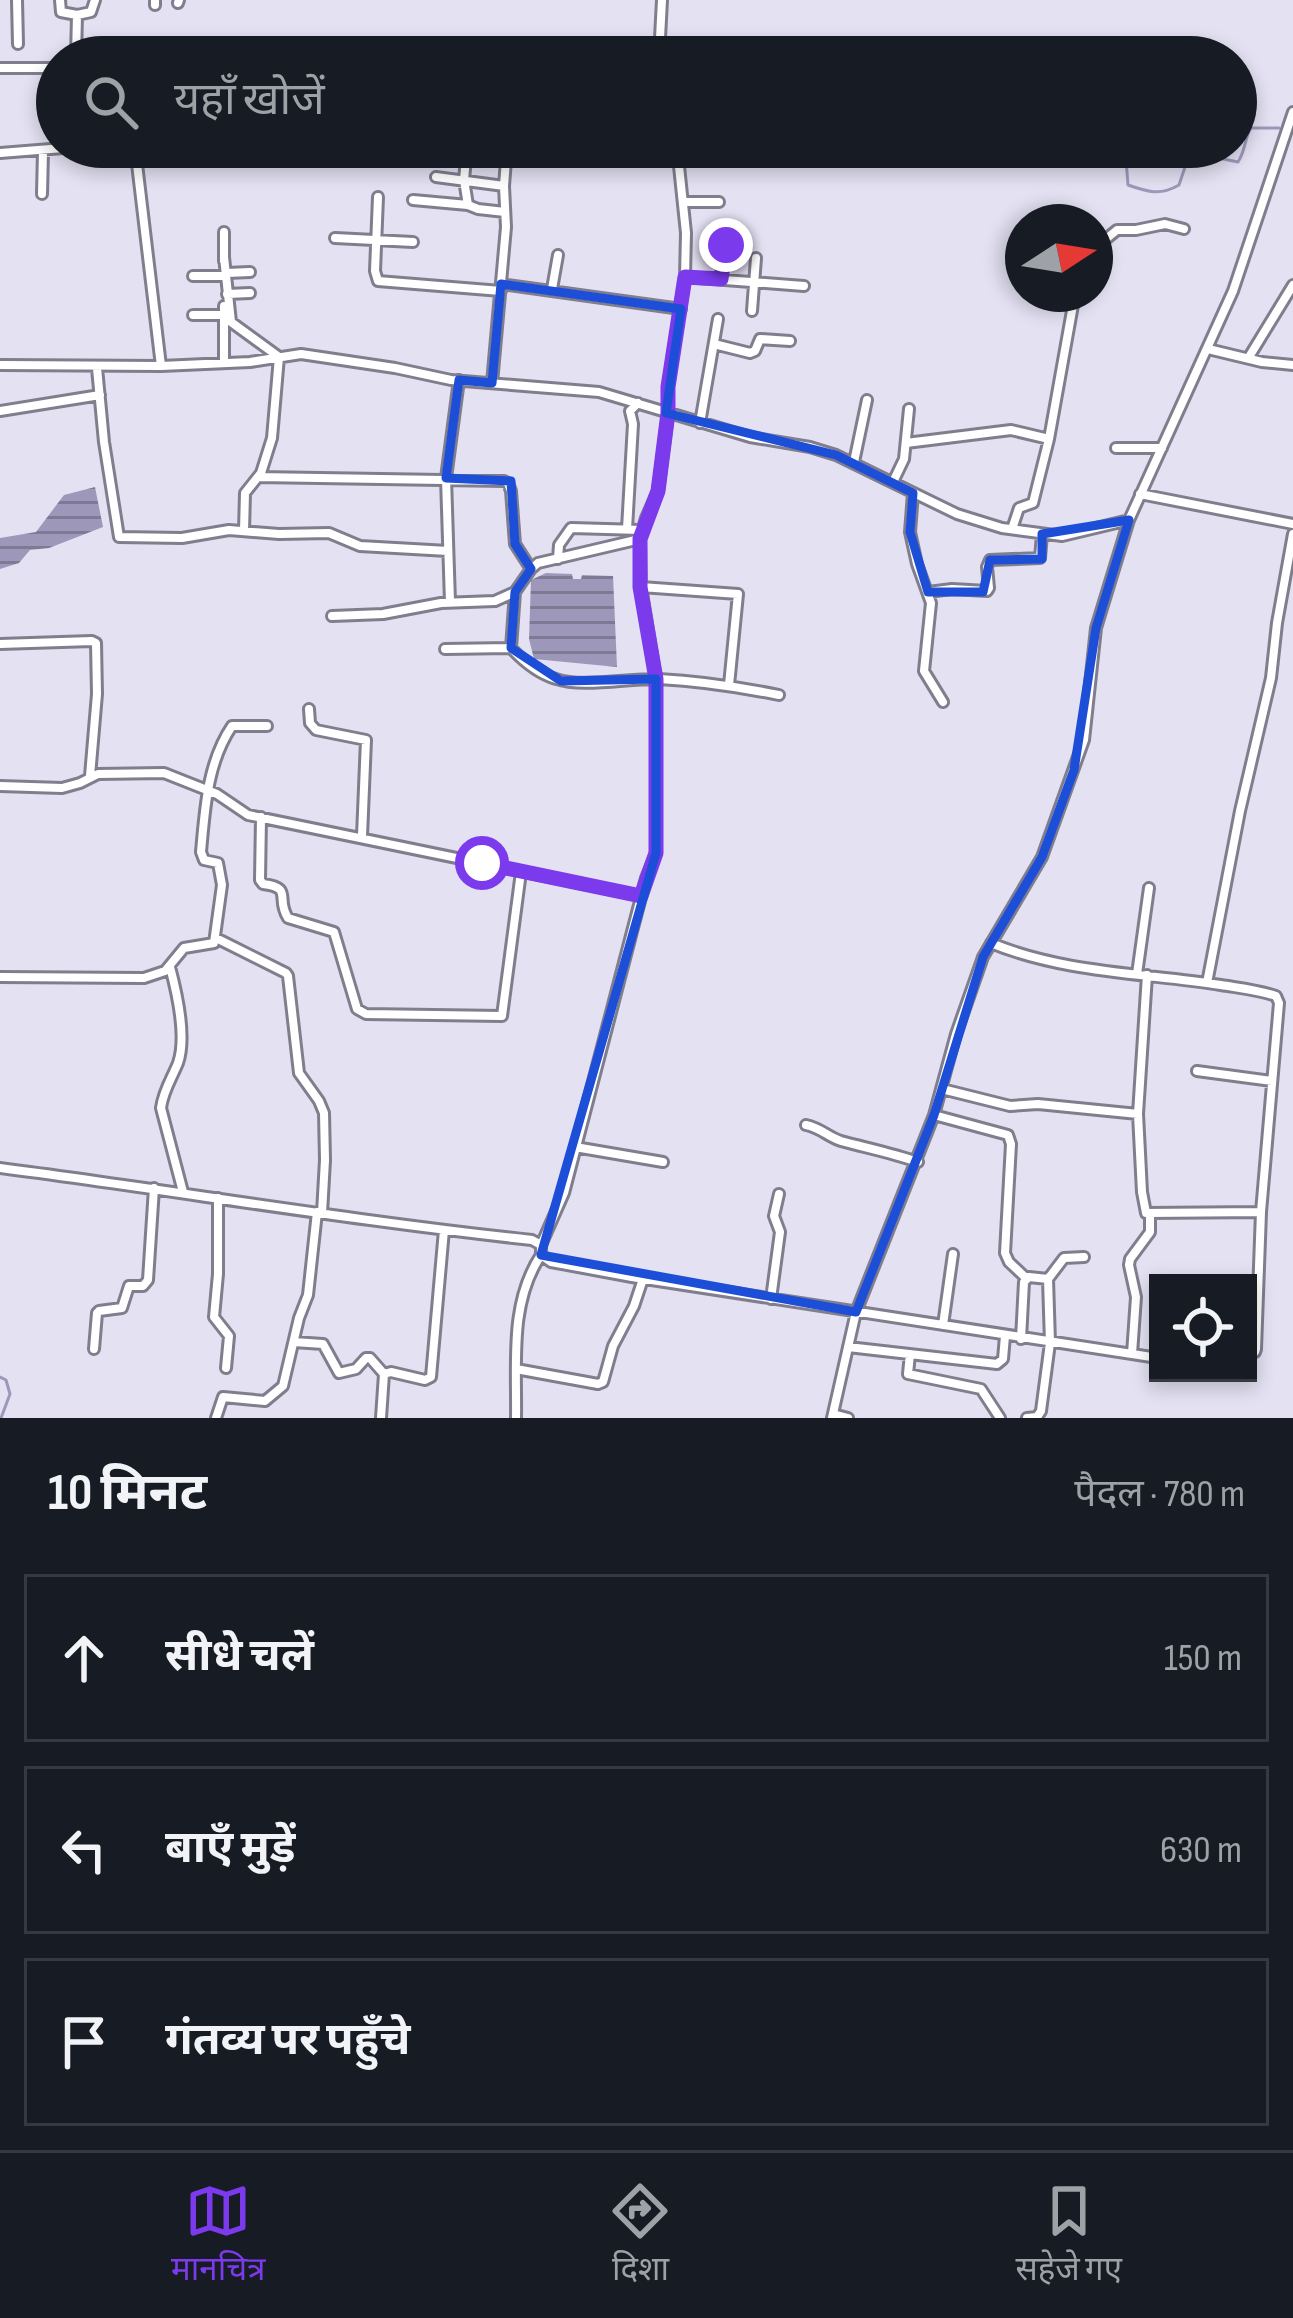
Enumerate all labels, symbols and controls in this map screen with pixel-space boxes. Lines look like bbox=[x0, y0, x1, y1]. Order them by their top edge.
search box bbox=[36, 36, 1257, 168]
icon: search bbox=[78, 69, 144, 135]
text: यहाँ खोजें bbox=[174, 73, 325, 128]
north arrow bbox=[1005, 204, 1113, 312]
route end bbox=[699, 218, 753, 272]
route start bbox=[455, 836, 509, 890]
map controls bbox=[1149, 1274, 1257, 1382]
button: locate bbox=[1149, 1274, 1257, 1382]
text: 10 मिनट bbox=[48, 1463, 207, 1524]
text: पैदल · 780 m bbox=[1074, 1471, 1245, 1518]
icon: ahead bbox=[51, 1625, 117, 1691]
text: सीधे चलें bbox=[165, 1629, 314, 1684]
text: 150 m bbox=[1164, 1635, 1242, 1682]
icon: left bbox=[51, 1817, 117, 1883]
text: बाएँ मुड़ें bbox=[165, 1821, 295, 1876]
text: 630 m bbox=[1160, 1827, 1242, 1874]
icon: arrive bbox=[51, 2009, 117, 2075]
text: गंतव्य पर पहुँचे bbox=[165, 2013, 410, 2068]
tab: मानचित्र bbox=[171, 2178, 265, 2293]
tab: दिशा bbox=[607, 2178, 673, 2293]
tab: सहेजे गए bbox=[1016, 2178, 1122, 2293]

